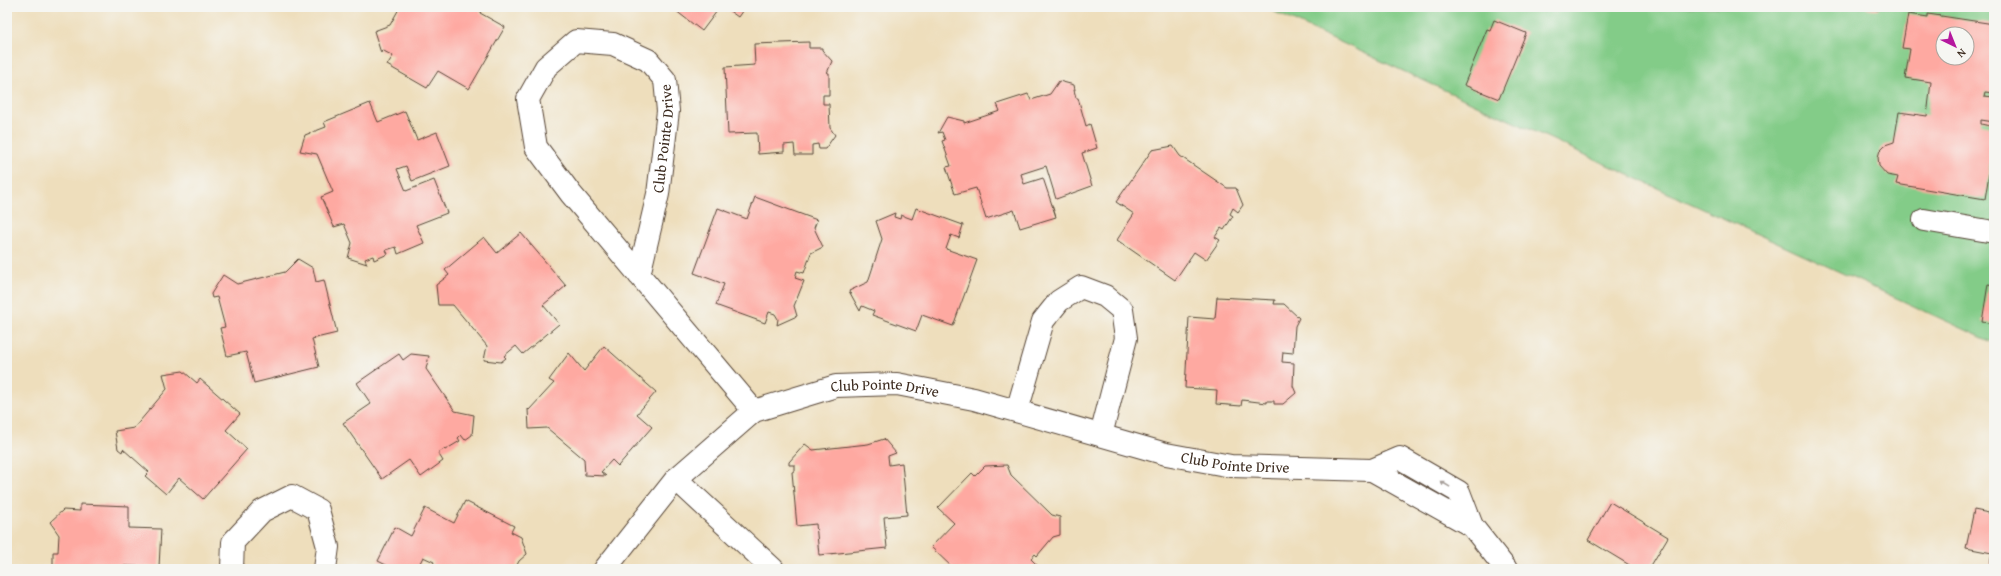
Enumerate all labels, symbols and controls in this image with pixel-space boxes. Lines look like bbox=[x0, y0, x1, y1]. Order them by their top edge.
north arrow bbox=[1935, 26, 1975, 66]
text: N bbox=[1953, 45, 1970, 62]
street label: Club Pointe Drive bbox=[647, 83, 678, 194]
street label: Club Pointe Drive bbox=[828, 373, 941, 402]
street label: Club Pointe Drive bbox=[1179, 446, 1290, 478]
one-way arrow bbox=[1439, 480, 1451, 487]

